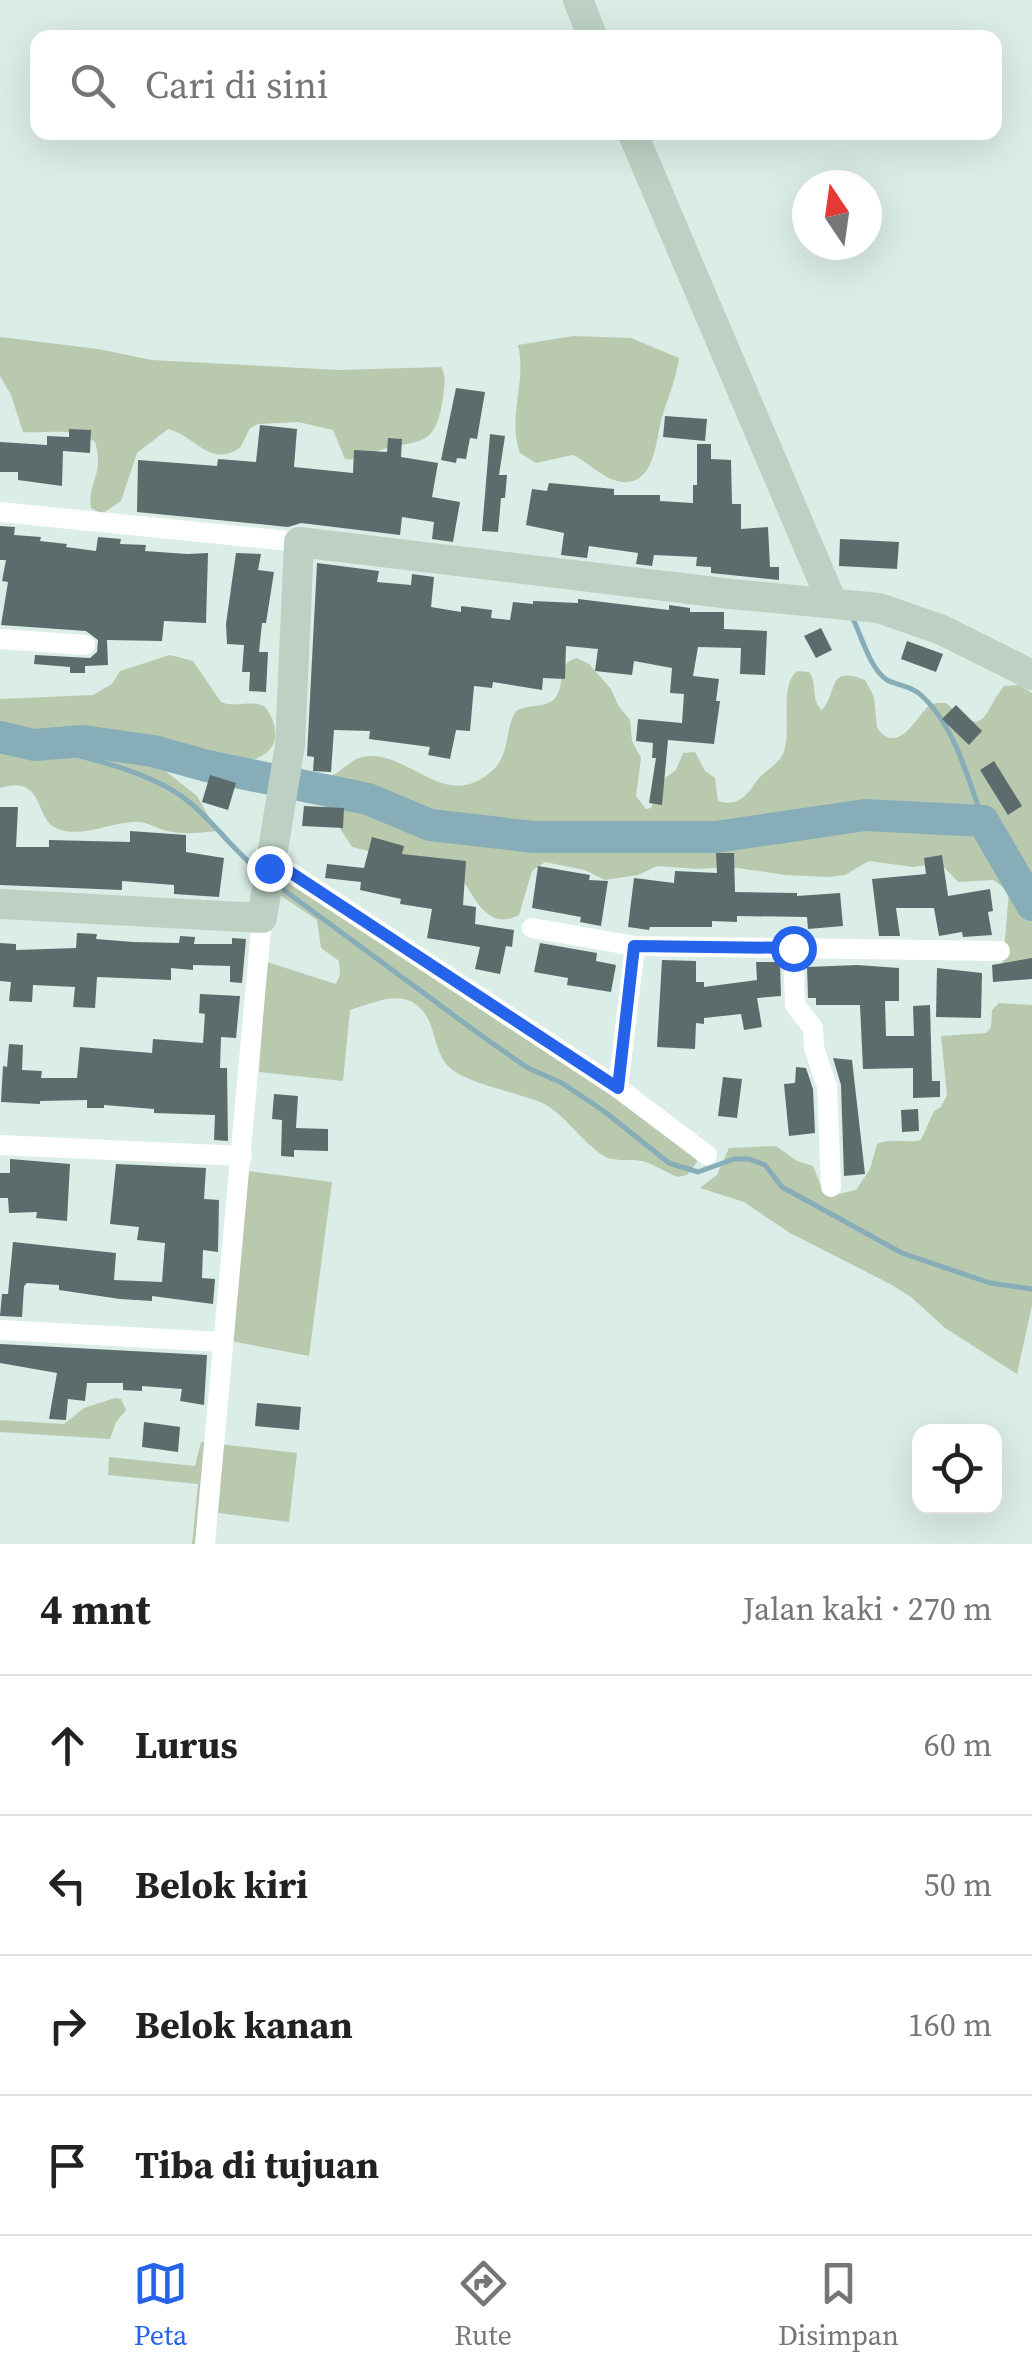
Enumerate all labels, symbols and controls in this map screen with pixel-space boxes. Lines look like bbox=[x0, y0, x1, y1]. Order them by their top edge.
search box bbox=[30, 30, 1002, 140]
icon: search bbox=[65, 58, 120, 113]
text: Cari di sini bbox=[145, 59, 328, 111]
north arrow bbox=[792, 170, 882, 260]
route end bbox=[247, 846, 293, 892]
route start bbox=[771, 926, 817, 972]
map controls bbox=[912, 1424, 1002, 1514]
button: locate bbox=[912, 1424, 1002, 1514]
text: 4 mnt bbox=[40, 1580, 151, 1638]
text: Jalan kaki · 270 m bbox=[743, 1587, 992, 1631]
icon: ahead bbox=[40, 1718, 95, 1773]
text: Lurus bbox=[135, 1719, 238, 1771]
text: 60 m bbox=[924, 1723, 992, 1767]
icon: left bbox=[40, 1858, 95, 1913]
text: Belok kiri bbox=[135, 1859, 308, 1911]
text: 50 m bbox=[924, 1863, 992, 1907]
icon: right bbox=[40, 1998, 95, 2053]
text: Belok kanan bbox=[135, 1999, 353, 2051]
text: 160 m bbox=[908, 2003, 992, 2047]
icon: arrive bbox=[40, 2138, 95, 2193]
text: Tiba di tujuan bbox=[135, 2139, 379, 2191]
tab: Peta bbox=[133, 2256, 188, 2354]
tab: Rute bbox=[454, 2256, 512, 2354]
tab: Disimpan bbox=[778, 2256, 899, 2354]

